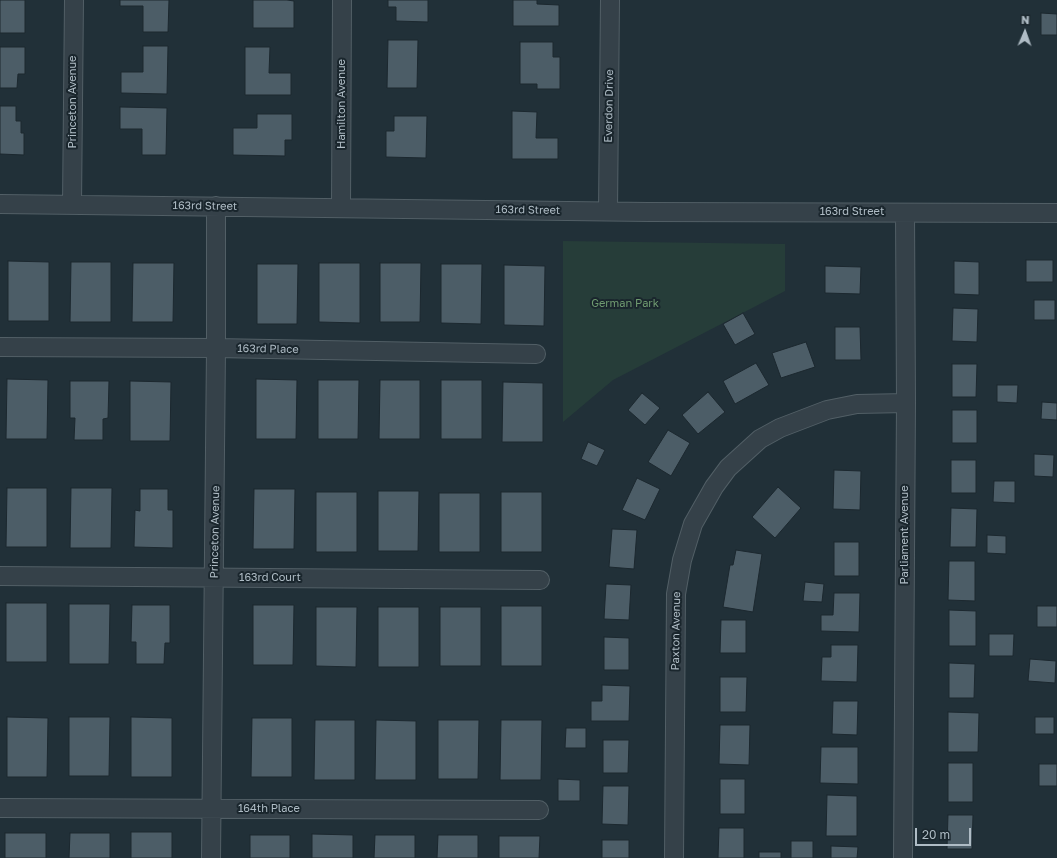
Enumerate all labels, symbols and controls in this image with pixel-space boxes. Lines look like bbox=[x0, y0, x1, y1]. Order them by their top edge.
north arrow bbox=[1005, 12, 1045, 52]
text: N bbox=[1021, 13, 1030, 26]
street label: Princeton Avenue bbox=[66, 56, 80, 148]
street label: Hamilton Avenue bbox=[335, 59, 349, 149]
street label: Everdon Drive bbox=[602, 69, 616, 143]
street label: 163rd Street bbox=[173, 199, 237, 213]
street label: 163rd Street bbox=[496, 203, 560, 217]
street label: 163rd Street bbox=[820, 205, 884, 219]
park label: German Park bbox=[591, 297, 659, 311]
street label: 163rd Place bbox=[237, 342, 299, 356]
street label: Princeton Avenue bbox=[208, 485, 222, 579]
street label: Parliament Avenue bbox=[898, 485, 912, 585]
street label: 163rd Court bbox=[239, 571, 301, 585]
street label: Paxton Avenue bbox=[669, 591, 683, 671]
street label: 164th Place bbox=[238, 802, 300, 816]
scale bar bbox=[917, 820, 973, 846]
text: 20 m bbox=[922, 827, 950, 842]

